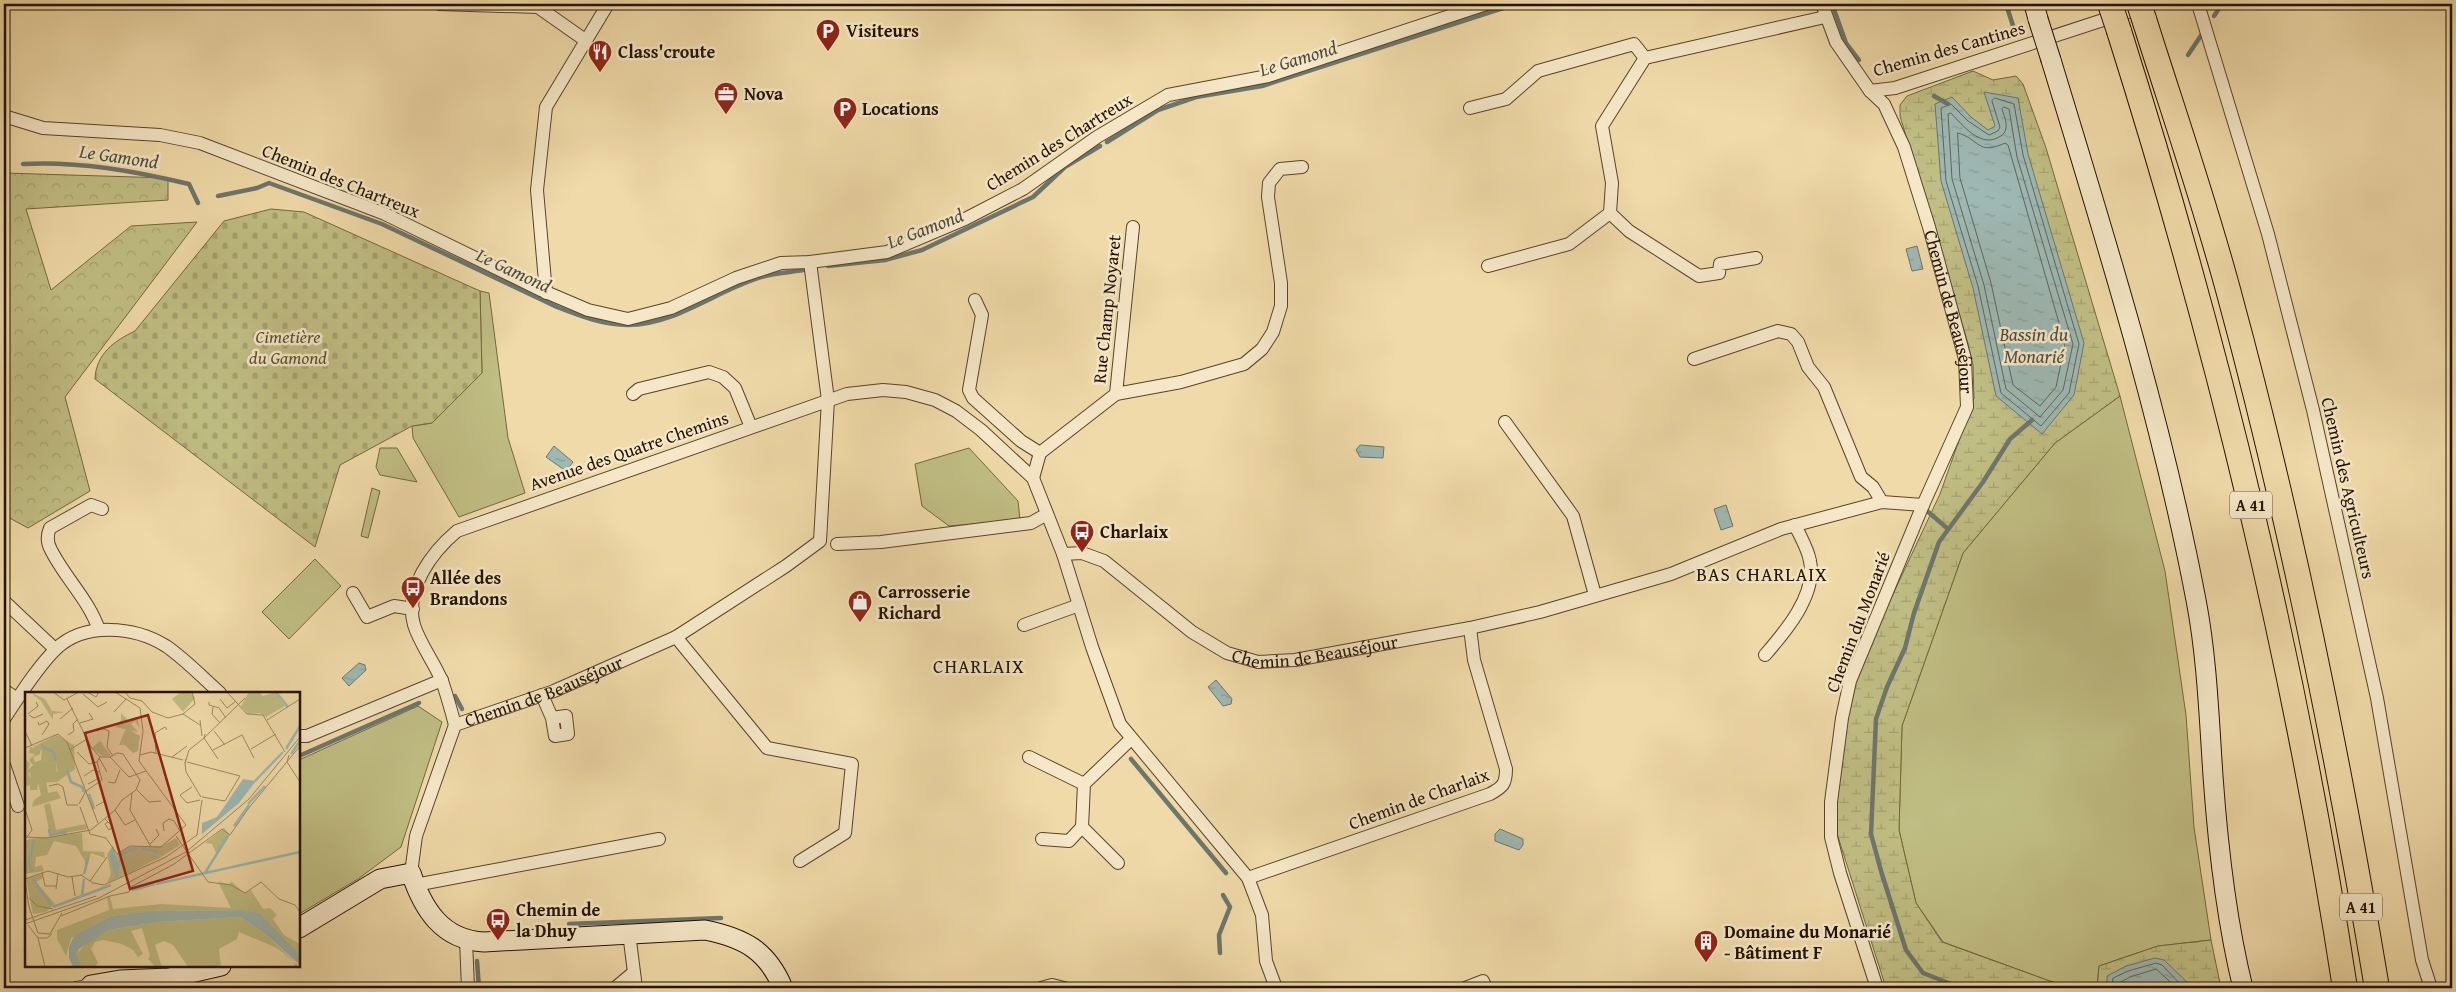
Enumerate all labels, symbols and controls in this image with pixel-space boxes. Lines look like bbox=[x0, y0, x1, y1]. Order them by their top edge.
street label: Chemin des Cantines bbox=[1870, 14, 2028, 83]
place label: Visiteurs bbox=[846, 17, 919, 44]
parking icon: Visiteurs bbox=[815, 18, 841, 52]
water label: Le Gamond bbox=[1255, 33, 1340, 83]
place label: Class'croute bbox=[618, 38, 716, 65]
restaurant icon: Class'croute bbox=[587, 39, 613, 73]
place label: Nova bbox=[744, 80, 784, 107]
office icon: Nova bbox=[713, 81, 739, 115]
street label: Chemin des Chartreux bbox=[980, 85, 1138, 198]
place label: Locations bbox=[862, 95, 939, 122]
parking icon: Locations bbox=[832, 96, 858, 130]
water label: Le Gamond bbox=[76, 136, 161, 175]
street label: Chemin des Chartreux bbox=[258, 137, 425, 225]
water label: Le Gamond bbox=[882, 201, 967, 256]
street label: Chemin de Beauséjour bbox=[1917, 227, 1980, 395]
street label: Rue Champ Noyaret bbox=[1085, 233, 1128, 385]
water label: Le Gamond bbox=[471, 240, 556, 300]
water label: Bassin du Monarié bbox=[1998, 320, 2069, 370]
park label: Cimetière du Gamond bbox=[249, 323, 327, 371]
street label: Chemin des Agriculteurs bbox=[2314, 394, 2383, 581]
street label: Avenue des Quatre Chemins bbox=[526, 404, 732, 497]
road number: A 41 bbox=[2230, 492, 2272, 518]
place label: Charlaix bbox=[1100, 518, 1169, 545]
bus stop icon: Charlaix bbox=[1069, 519, 1095, 553]
street label: Chemin du Monarié bbox=[1818, 547, 1897, 696]
district label: BAS CHARLAIX bbox=[1696, 560, 1828, 588]
place label: Allée des Brandons bbox=[430, 564, 508, 612]
bus stop icon: Allée des Brandons bbox=[400, 575, 426, 609]
place label: Carrosserie Richard bbox=[878, 578, 970, 626]
shop icon: Carrosserie Richard bbox=[847, 589, 873, 623]
street label: Chemin de Beauséjour bbox=[1229, 627, 1401, 675]
street label: Chemin de Beauséjour bbox=[461, 648, 628, 734]
district label: CHARLAIX bbox=[933, 652, 1025, 680]
inset map bbox=[25, 692, 300, 967]
street label: Chemin de Charlaix bbox=[1345, 760, 1494, 836]
road number: A 41 bbox=[2340, 894, 2382, 920]
place label: Chemin de la Dhuy bbox=[516, 896, 601, 944]
bus stop icon: Chemin de la Dhuy bbox=[485, 907, 511, 941]
place label: Domaine du Monarié - Bâtiment F bbox=[1724, 918, 1891, 966]
building icon: Domaine du Monarié - Bâtiment F bbox=[1693, 929, 1719, 963]

